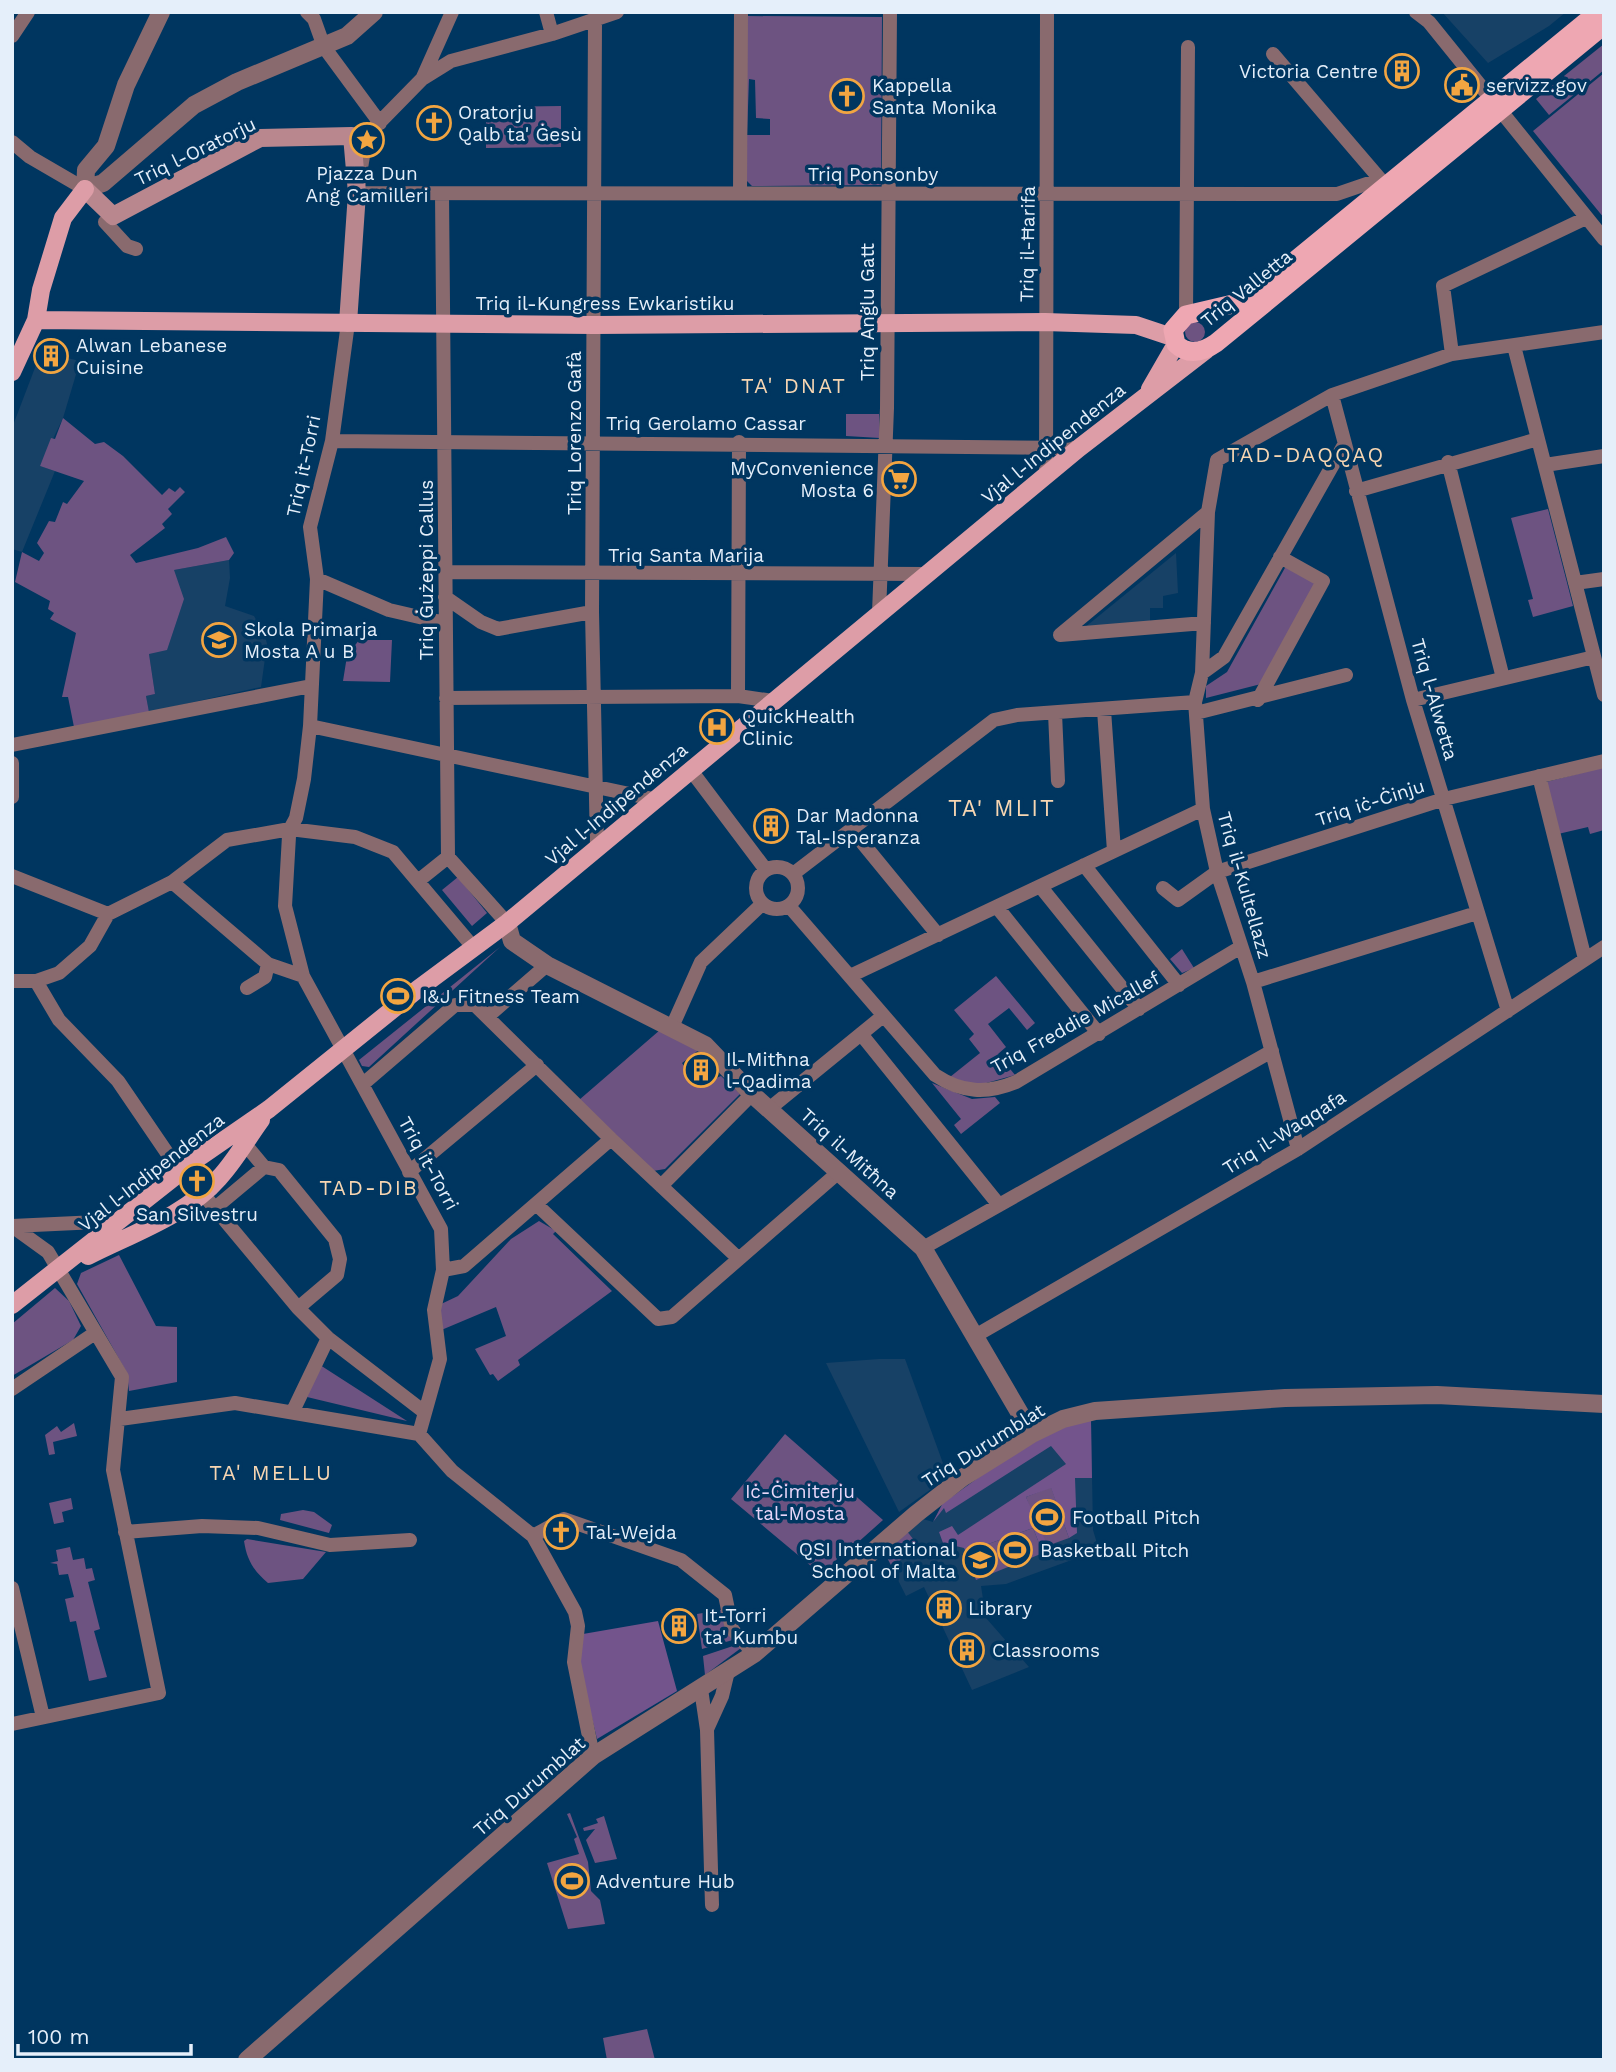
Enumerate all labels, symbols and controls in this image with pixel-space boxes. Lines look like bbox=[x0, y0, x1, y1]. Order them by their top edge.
building icon: Victoria Centre bbox=[1383, 52, 1421, 90]
place label: Victoria Centre bbox=[1239, 60, 1378, 83]
public building icon: servizz.gov bbox=[1443, 66, 1481, 104]
place label: Kappella Santa Monika bbox=[872, 74, 997, 119]
place label: servizz.gov bbox=[1486, 74, 1587, 97]
church icon: Kappella Santa Monika bbox=[828, 77, 866, 115]
place label: Oratorju Qalb ta' Ġesù bbox=[458, 101, 582, 146]
church icon: Oratorju Qalb ta' Ġesù bbox=[415, 104, 453, 142]
street label: Triq l-Oratorju bbox=[131, 112, 260, 191]
place icon: Pjazza Dun Anġ Camilleri bbox=[348, 121, 386, 159]
place label: Pjazza Dun Anġ Camilleri bbox=[305, 162, 429, 207]
street label: Triq Ponsonby bbox=[808, 163, 938, 186]
street label: Triq il-Ħarifa bbox=[1015, 185, 1040, 302]
street label: Triq Anġlu Gatt bbox=[856, 243, 879, 381]
street label: Triq Valletta bbox=[1196, 245, 1297, 332]
street label: Triq il-Kungress Ewkaristiku bbox=[476, 292, 734, 315]
place label: Alwan Lebanese Cuisine bbox=[76, 334, 227, 379]
building icon: Alwan Lebanese Cuisine bbox=[32, 337, 70, 375]
street label: Triq Lorenzo Gafà bbox=[563, 351, 586, 515]
district label: TA' DNAT bbox=[741, 373, 847, 398]
street label: Vjal l-Indipendenza bbox=[977, 378, 1130, 509]
street label: Triq Gerolamo Cassar bbox=[606, 412, 806, 435]
street label: Triq it-Torri bbox=[281, 413, 325, 519]
district label: TAD-DAQQAQ bbox=[1227, 442, 1385, 467]
place label: MyConvenience Mosta 6 bbox=[730, 457, 874, 502]
supermarket icon: MyConvenience Mosta 6 bbox=[880, 460, 918, 498]
street label: Triq Ġużeppi Callus bbox=[415, 480, 438, 660]
street label: Triq Santa Marija bbox=[608, 544, 764, 567]
place label: Skola Primarja Mosta A u B bbox=[244, 618, 378, 663]
school or university icon: Skola Primarja Mosta A u B bbox=[200, 621, 238, 659]
street label: Triq l-Alwetta bbox=[1406, 636, 1463, 763]
place label: QuickHealth Clinic bbox=[742, 705, 855, 750]
hospital icon: QuickHealth Clinic bbox=[698, 708, 736, 746]
street label: Vjal l-Indipendenza bbox=[540, 738, 692, 871]
street label: Triq iċ-Ċinju bbox=[1313, 774, 1427, 831]
district label: TA' MLIT bbox=[948, 795, 1056, 822]
place label: Dar Madonna Tal-Isperanza bbox=[796, 804, 921, 849]
building icon: Dar Madonna Tal-Isperanza bbox=[752, 807, 790, 845]
street label: Triq il-Kultellazz bbox=[1213, 809, 1277, 961]
street label: Triq Freddie Micallef bbox=[987, 966, 1164, 1078]
sports icon: I&J Fitness Team bbox=[379, 977, 417, 1015]
place label: I&J Fitness Team bbox=[422, 985, 580, 1008]
place label: Il-Mitħna l-Qadima bbox=[726, 1048, 812, 1093]
building icon: Il-Mitħna l-Qadima bbox=[682, 1051, 720, 1089]
street label: Triq il-Waqqafa bbox=[1218, 1085, 1350, 1180]
street label: Triq il-Mitħna bbox=[796, 1103, 904, 1204]
street label: Vjal l-Indipendenza bbox=[74, 1108, 229, 1237]
street label: Triq it-Torri bbox=[393, 1112, 464, 1214]
church icon: San Silvestru bbox=[178, 1162, 216, 1200]
district label: TAD-DIB bbox=[319, 1175, 419, 1200]
place label: San Silvestru bbox=[136, 1203, 258, 1226]
street label: Triq Durumblat bbox=[918, 1398, 1049, 1492]
district label: TA' MELLU bbox=[209, 1460, 333, 1485]
park label: Iċ-Ċimiterju tal-Mosta bbox=[745, 1480, 855, 1525]
sports icon: Football Pitch bbox=[1028, 1498, 1066, 1536]
place label: Football Pitch bbox=[1072, 1506, 1200, 1529]
church icon: Tal-Wejda bbox=[542, 1513, 580, 1551]
place label: Tal-Wejda bbox=[586, 1521, 677, 1544]
sports icon: Basketball Pitch bbox=[996, 1531, 1034, 1569]
place label: QSI International School of Malta bbox=[799, 1538, 956, 1583]
place label: Basketball Pitch bbox=[1040, 1539, 1189, 1562]
school or university icon: QSI International School of Malta bbox=[961, 1541, 999, 1579]
building icon: Library bbox=[925, 1589, 963, 1627]
place label: Library bbox=[968, 1597, 1032, 1620]
place label: It-Torri ta' Kumbu bbox=[704, 1604, 798, 1649]
building icon: It-Torri ta' Kumbu bbox=[660, 1607, 698, 1645]
building icon: Classrooms bbox=[948, 1631, 986, 1669]
place label: Classrooms bbox=[992, 1639, 1100, 1662]
street label: Triq Durumblat bbox=[469, 1732, 590, 1841]
sports icon: Adventure Hub bbox=[553, 1862, 591, 1900]
place label: Adventure Hub bbox=[596, 1870, 735, 1893]
scale bar bbox=[18, 2012, 191, 2056]
text: 100 m bbox=[28, 2024, 90, 2049]

